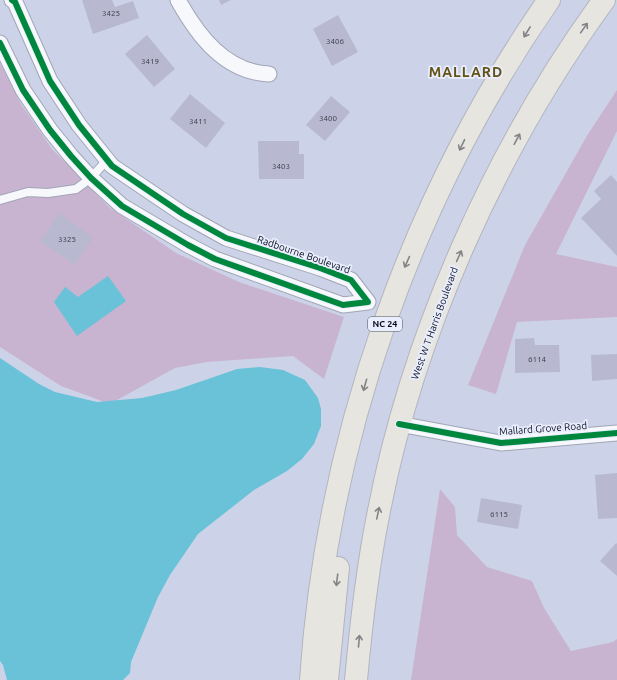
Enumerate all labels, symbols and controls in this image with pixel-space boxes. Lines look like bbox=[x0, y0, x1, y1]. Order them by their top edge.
house number: 3425 bbox=[102, 9, 120, 18]
one-way arrow bbox=[580, 23, 588, 34]
one-way arrow bbox=[523, 26, 531, 37]
house number: 3406 bbox=[326, 37, 345, 46]
house number: 3419 bbox=[141, 57, 159, 66]
district label: MALLARD bbox=[429, 64, 503, 80]
house number: 3400 bbox=[319, 114, 338, 123]
house number: 3411 bbox=[189, 117, 207, 126]
one-way arrow bbox=[513, 133, 521, 145]
one-way arrow bbox=[458, 138, 465, 150]
house number: 3403 bbox=[272, 162, 290, 171]
street label: Radbourne Boulevard bbox=[256, 233, 352, 276]
house number: 3325 bbox=[58, 235, 76, 244]
one-way arrow bbox=[456, 250, 463, 262]
one-way arrow bbox=[403, 256, 410, 268]
street label: West W T Harris Boulevard bbox=[409, 265, 460, 381]
road number: NC 24 bbox=[368, 317, 402, 331]
house number: 6114 bbox=[528, 355, 547, 364]
one-way arrow bbox=[361, 379, 368, 392]
street label: Mallard Grove Road bbox=[499, 420, 588, 437]
one-way arrow bbox=[375, 506, 383, 519]
house number: 6115 bbox=[490, 510, 508, 519]
one-way arrow bbox=[333, 573, 341, 586]
one-way arrow bbox=[356, 635, 363, 648]

